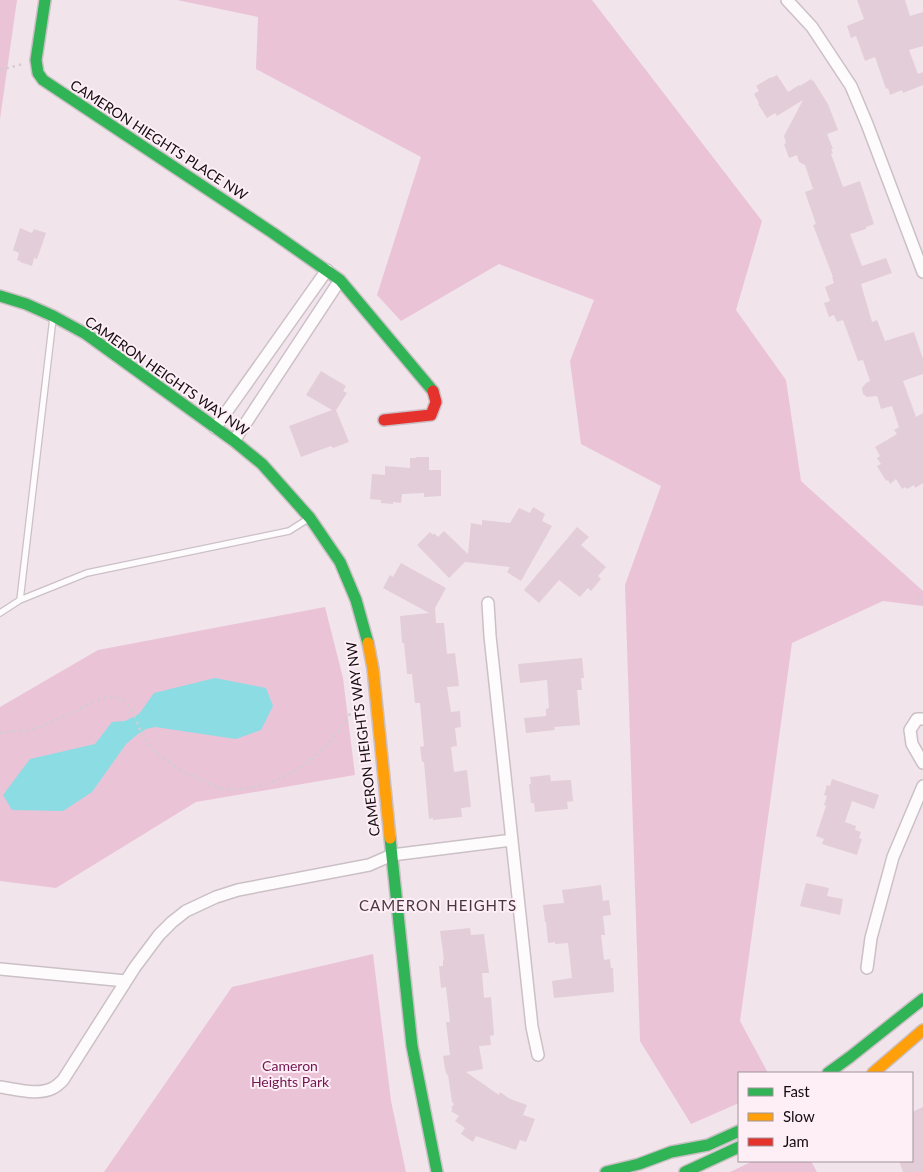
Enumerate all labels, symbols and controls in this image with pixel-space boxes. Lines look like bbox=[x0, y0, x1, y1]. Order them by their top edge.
street label: CAMERON HIEGHTS PLACE NW bbox=[67, 76, 251, 204]
street label: CAMERON HEIGHTS WAY NW bbox=[82, 312, 253, 439]
street label: CAMERON HEIGHTS WAY NW bbox=[342, 640, 383, 837]
district label: CAMERON HEIGHTS bbox=[359, 896, 517, 914]
park label: Cameron Heights Park bbox=[251, 1057, 330, 1090]
legend bbox=[738, 1072, 913, 1162]
text: Fast bbox=[783, 1082, 810, 1100]
text: Slow bbox=[783, 1107, 815, 1125]
text: Jam bbox=[783, 1132, 809, 1150]

